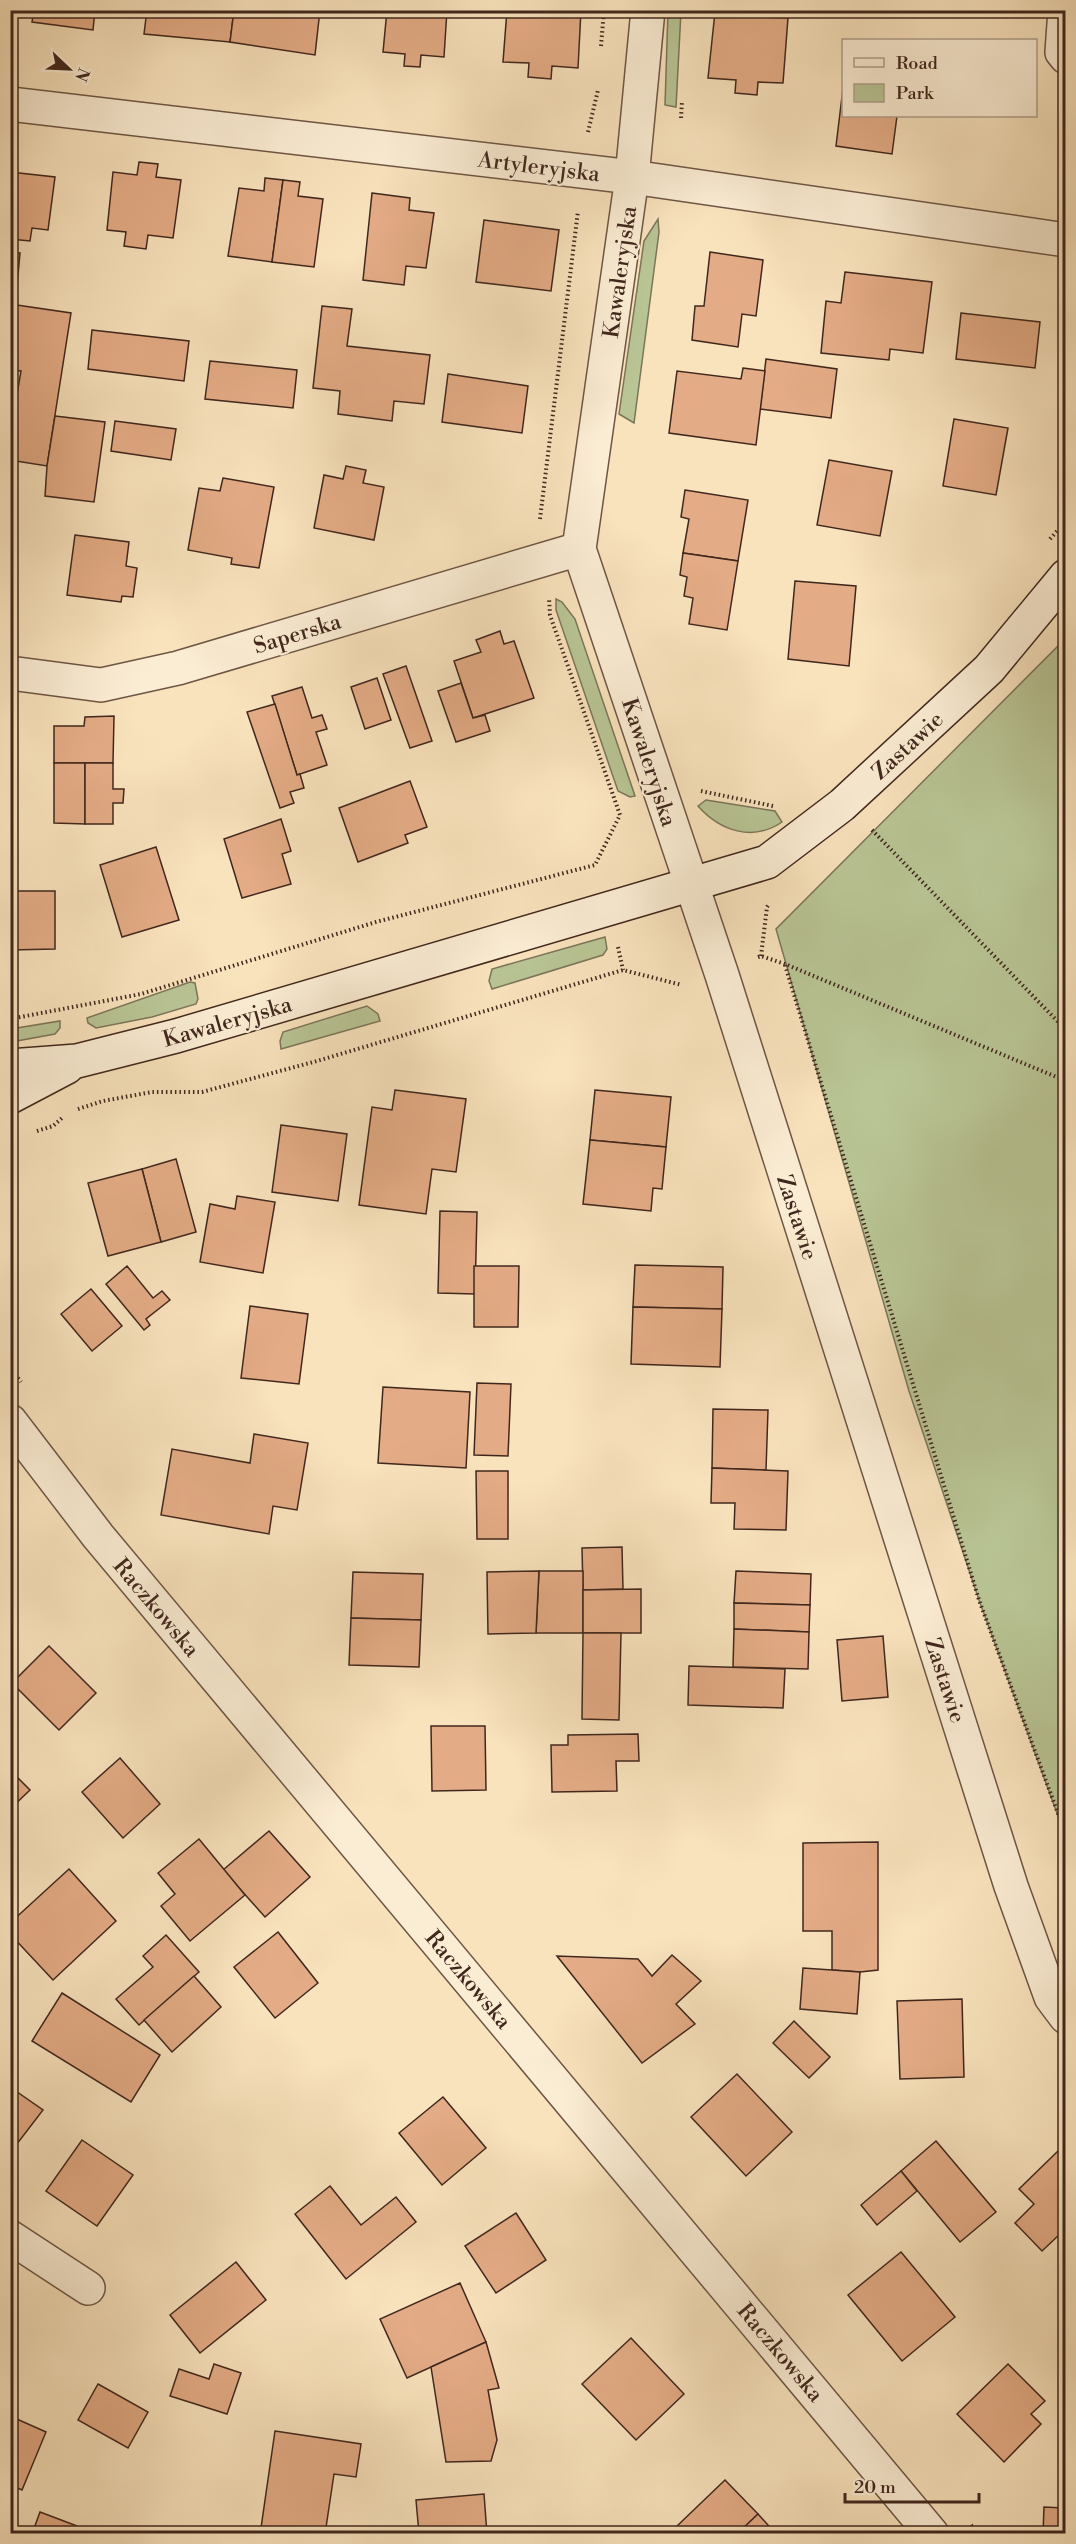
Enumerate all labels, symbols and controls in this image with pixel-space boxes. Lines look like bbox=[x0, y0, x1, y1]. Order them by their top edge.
north arrow bbox=[39, 39, 99, 99]
legend bbox=[842, 39, 1037, 117]
text: Road bbox=[896, 52, 939, 75]
text: N bbox=[70, 65, 94, 85]
text: Park bbox=[896, 82, 935, 105]
street label: Artyleryjska bbox=[475, 147, 602, 188]
street label: Kawaleryjska bbox=[598, 204, 643, 340]
street label: Saperska bbox=[250, 608, 345, 661]
street label: Kawaleryjska bbox=[615, 695, 682, 831]
street label: Zastawie bbox=[867, 706, 949, 786]
street label: Kawaleryjska bbox=[160, 991, 296, 1054]
street label: Zastawie bbox=[770, 1171, 823, 1263]
street label: Raczkowska bbox=[107, 1553, 205, 1663]
street label: Zastawie bbox=[918, 1634, 971, 1726]
street label: Raczkowska bbox=[419, 1925, 517, 2035]
street label: Raczkowska bbox=[731, 2298, 829, 2408]
scale bar bbox=[845, 2466, 978, 2504]
text: 20 m bbox=[854, 2476, 896, 2499]

